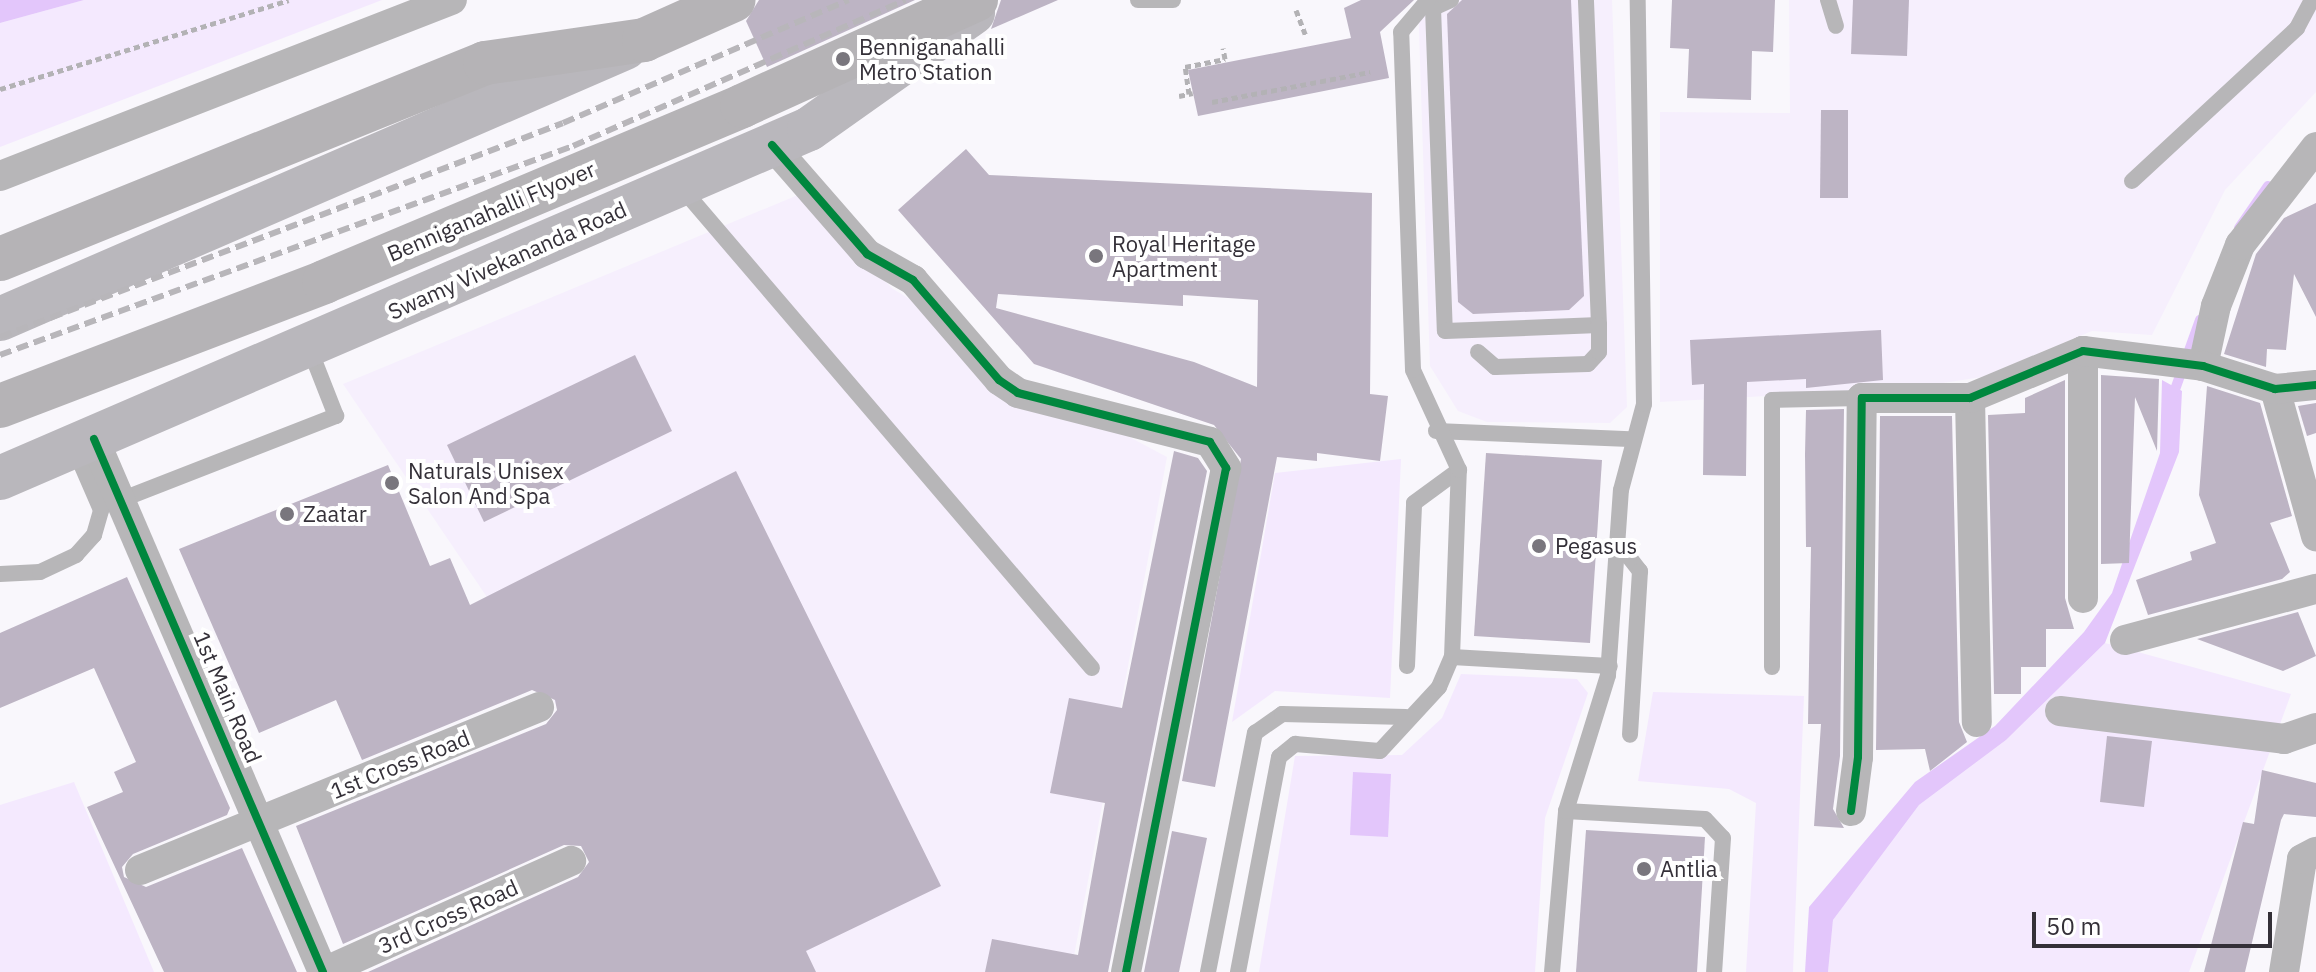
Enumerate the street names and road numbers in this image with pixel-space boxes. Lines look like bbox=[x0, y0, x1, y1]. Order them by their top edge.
street label: Benniganahalli Flyover bbox=[383, 155, 599, 267]
street label: Swamy Vivekananda Road bbox=[384, 195, 630, 325]
street label: 1st Main Road bbox=[188, 627, 268, 767]
street label: 1st Cross Road bbox=[327, 724, 473, 804]
street label: 3rd Cross Road bbox=[374, 873, 522, 959]

